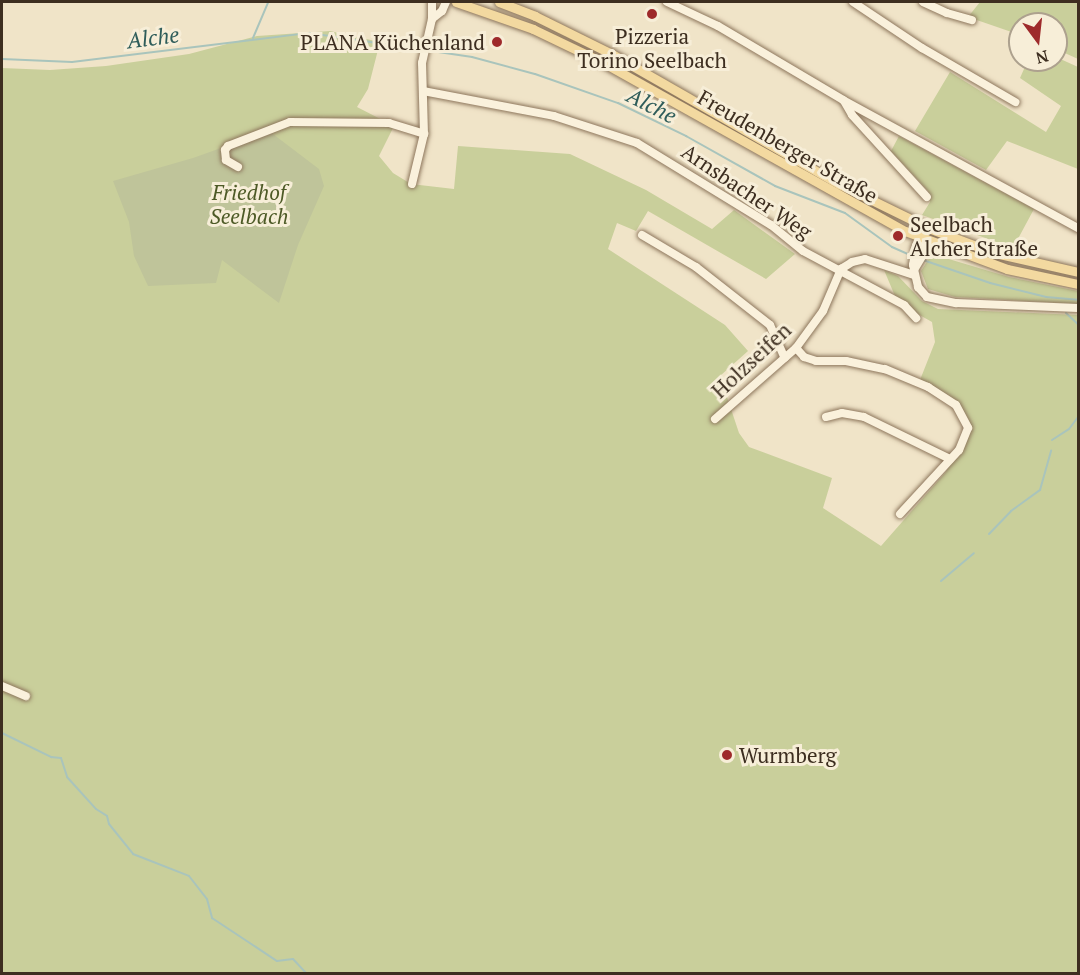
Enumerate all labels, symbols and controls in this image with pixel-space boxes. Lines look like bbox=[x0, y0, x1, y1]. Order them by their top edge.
marker: Pizzeria Torino Seelbach bbox=[645, 7, 659, 21]
north arrow bbox=[1008, 12, 1068, 72]
water label: Alche bbox=[125, 21, 181, 53]
place label: Pizzeria Torino Seelbach bbox=[577, 23, 727, 73]
place label: PLANA Küchenland bbox=[300, 29, 485, 55]
marker: PLANA Küchenland bbox=[490, 35, 504, 49]
text: N bbox=[1033, 45, 1051, 70]
water label: Alche bbox=[623, 81, 681, 129]
street label: Freudenberger Straße bbox=[694, 84, 882, 208]
street label: Arnsbacher Weg bbox=[677, 138, 817, 244]
park label: Friedhof Seelbach bbox=[210, 179, 288, 229]
place label: Seelbach Alcher Straße bbox=[910, 211, 1038, 261]
marker: Seelbach Alcher Straße bbox=[891, 229, 905, 243]
street label: Holzseifen bbox=[706, 317, 796, 403]
place label: Wurmberg bbox=[739, 742, 837, 768]
marker: Wurmberg bbox=[720, 748, 734, 762]

